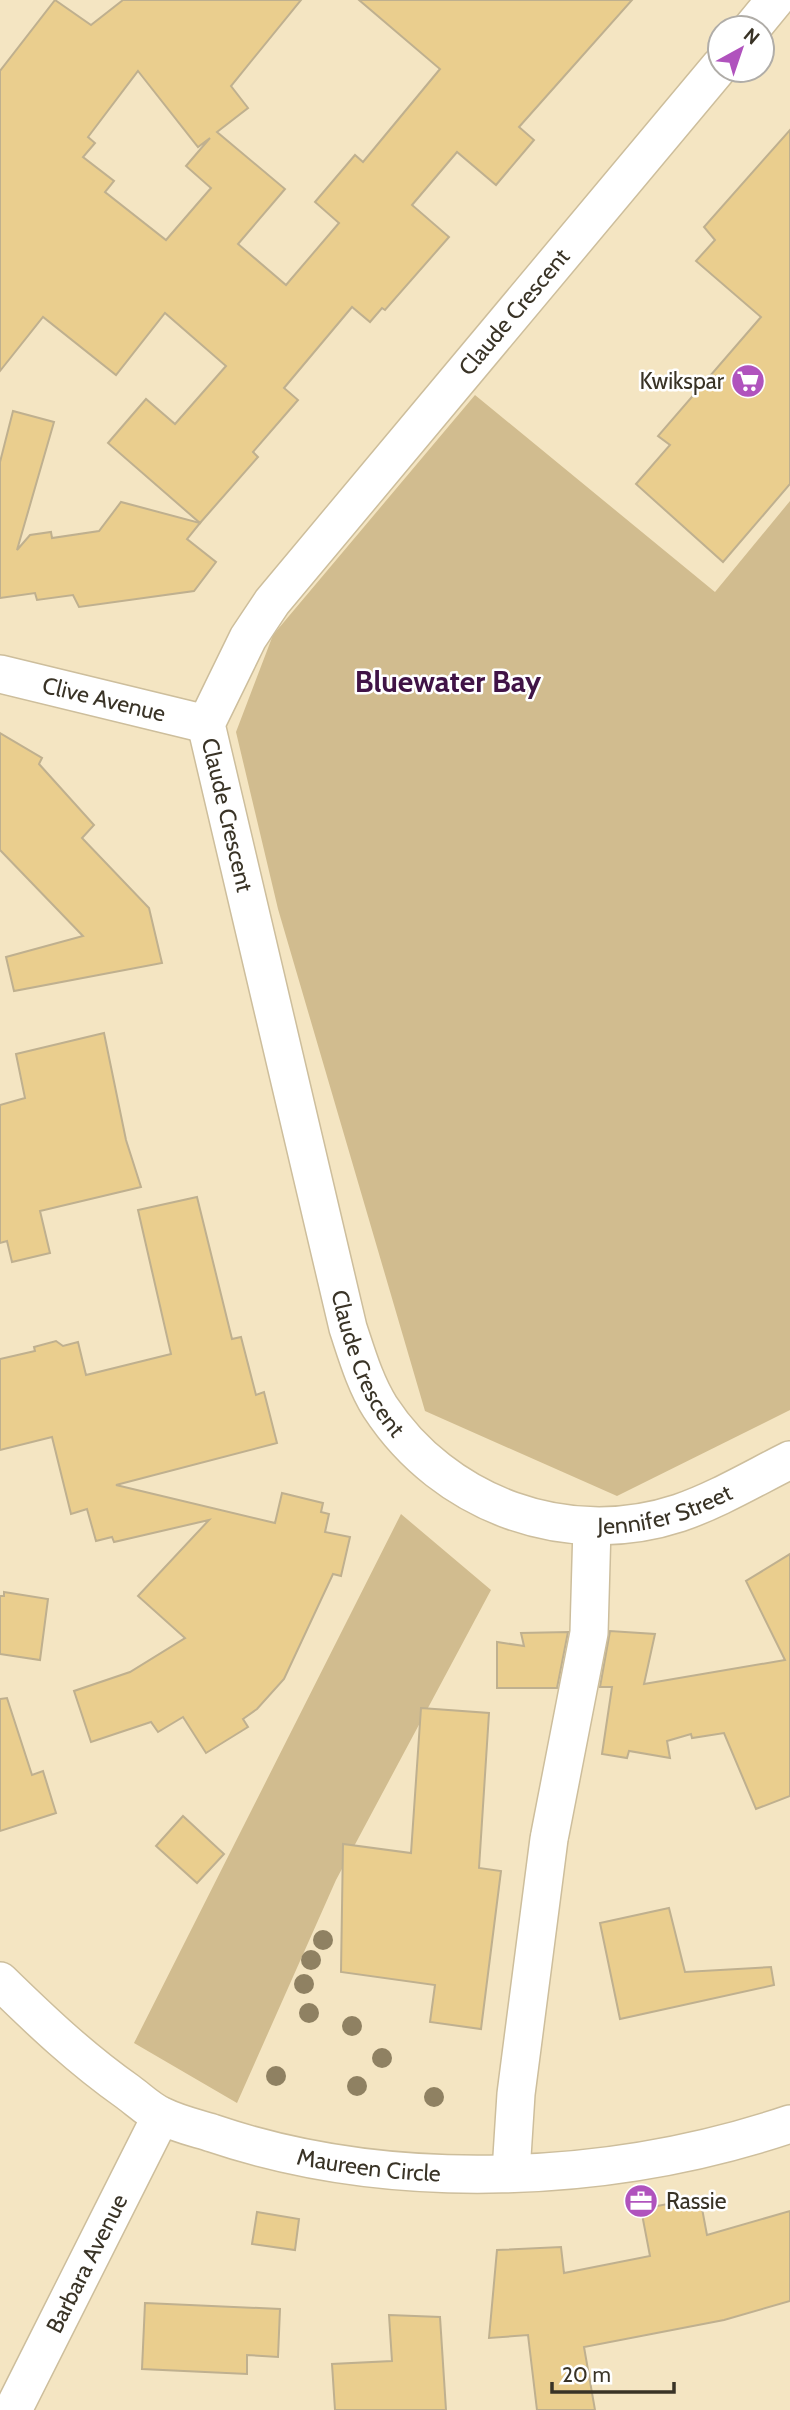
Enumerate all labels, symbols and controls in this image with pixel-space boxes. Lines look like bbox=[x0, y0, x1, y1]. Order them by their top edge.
north arrow bbox=[706, 14, 776, 84]
text: N bbox=[739, 23, 764, 49]
street label: Claude Crescent bbox=[453, 243, 575, 381]
supermarket icon: Kwikspar bbox=[729, 362, 767, 400]
place label: Kwikspar bbox=[640, 367, 725, 395]
district label: Bluewater Bay bbox=[355, 663, 542, 700]
street label: Clive Avenue bbox=[40, 671, 168, 728]
street label: Claude Crescent bbox=[196, 735, 259, 895]
street label: Claude Crescent bbox=[326, 1287, 411, 1443]
street label: Jennifer Street bbox=[597, 1478, 737, 1540]
street label: Maureen Circle bbox=[295, 2142, 442, 2187]
office icon: Rassie bbox=[622, 2182, 660, 2220]
place label: Rassie bbox=[666, 2187, 727, 2215]
street label: Barbara Avenue bbox=[40, 2189, 134, 2338]
scale bar bbox=[552, 2350, 674, 2394]
text: 20 m bbox=[562, 2362, 611, 2387]

